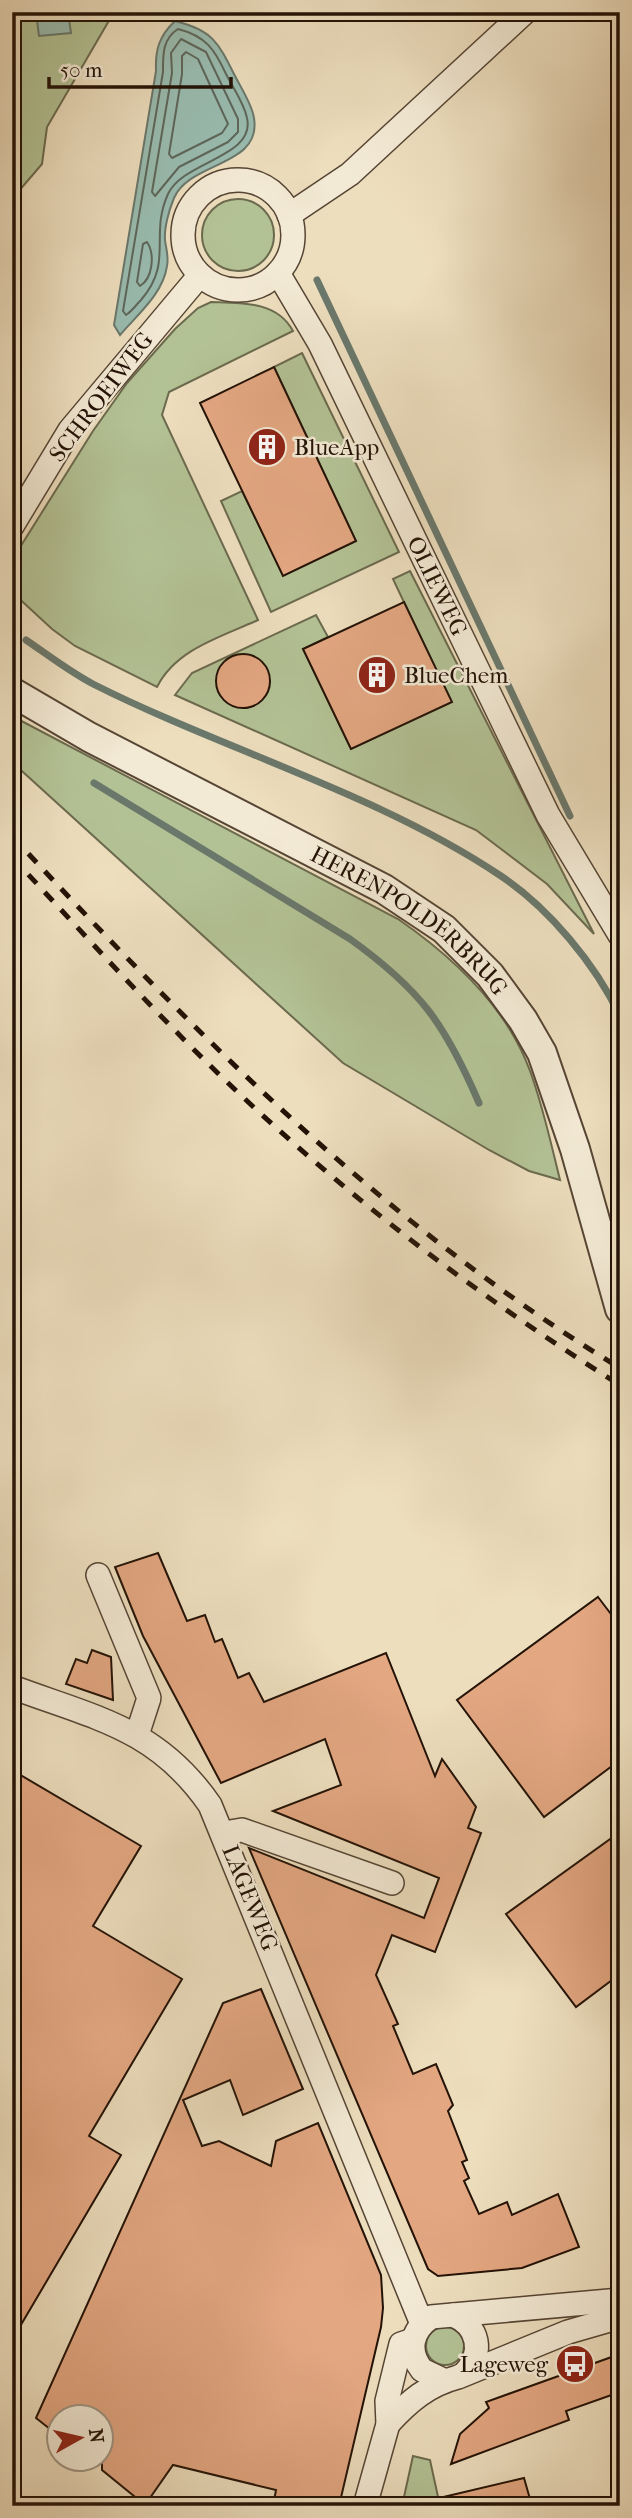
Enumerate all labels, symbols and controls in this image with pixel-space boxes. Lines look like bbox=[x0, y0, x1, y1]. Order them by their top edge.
scale bar bbox=[49, 46, 231, 90]
text: 50 m bbox=[60, 58, 103, 82]
street label: SCHROEIWEG bbox=[43, 327, 159, 467]
building icon: BlueApp bbox=[246, 426, 288, 468]
place label: BlueApp bbox=[294, 434, 379, 461]
street label: OLIEWEG bbox=[401, 532, 473, 640]
building icon: BlueChem bbox=[356, 654, 398, 696]
place label: BlueChem bbox=[404, 662, 508, 689]
street label: HERENPOLDERBRUG bbox=[306, 840, 513, 1000]
street label: LAGEWEG bbox=[217, 1841, 283, 1955]
bus stop icon: Lageweg bbox=[554, 2343, 596, 2385]
place label: Lageweg bbox=[460, 2351, 549, 2378]
north arrow bbox=[46, 2402, 116, 2472]
text: N bbox=[84, 2427, 108, 2445]

